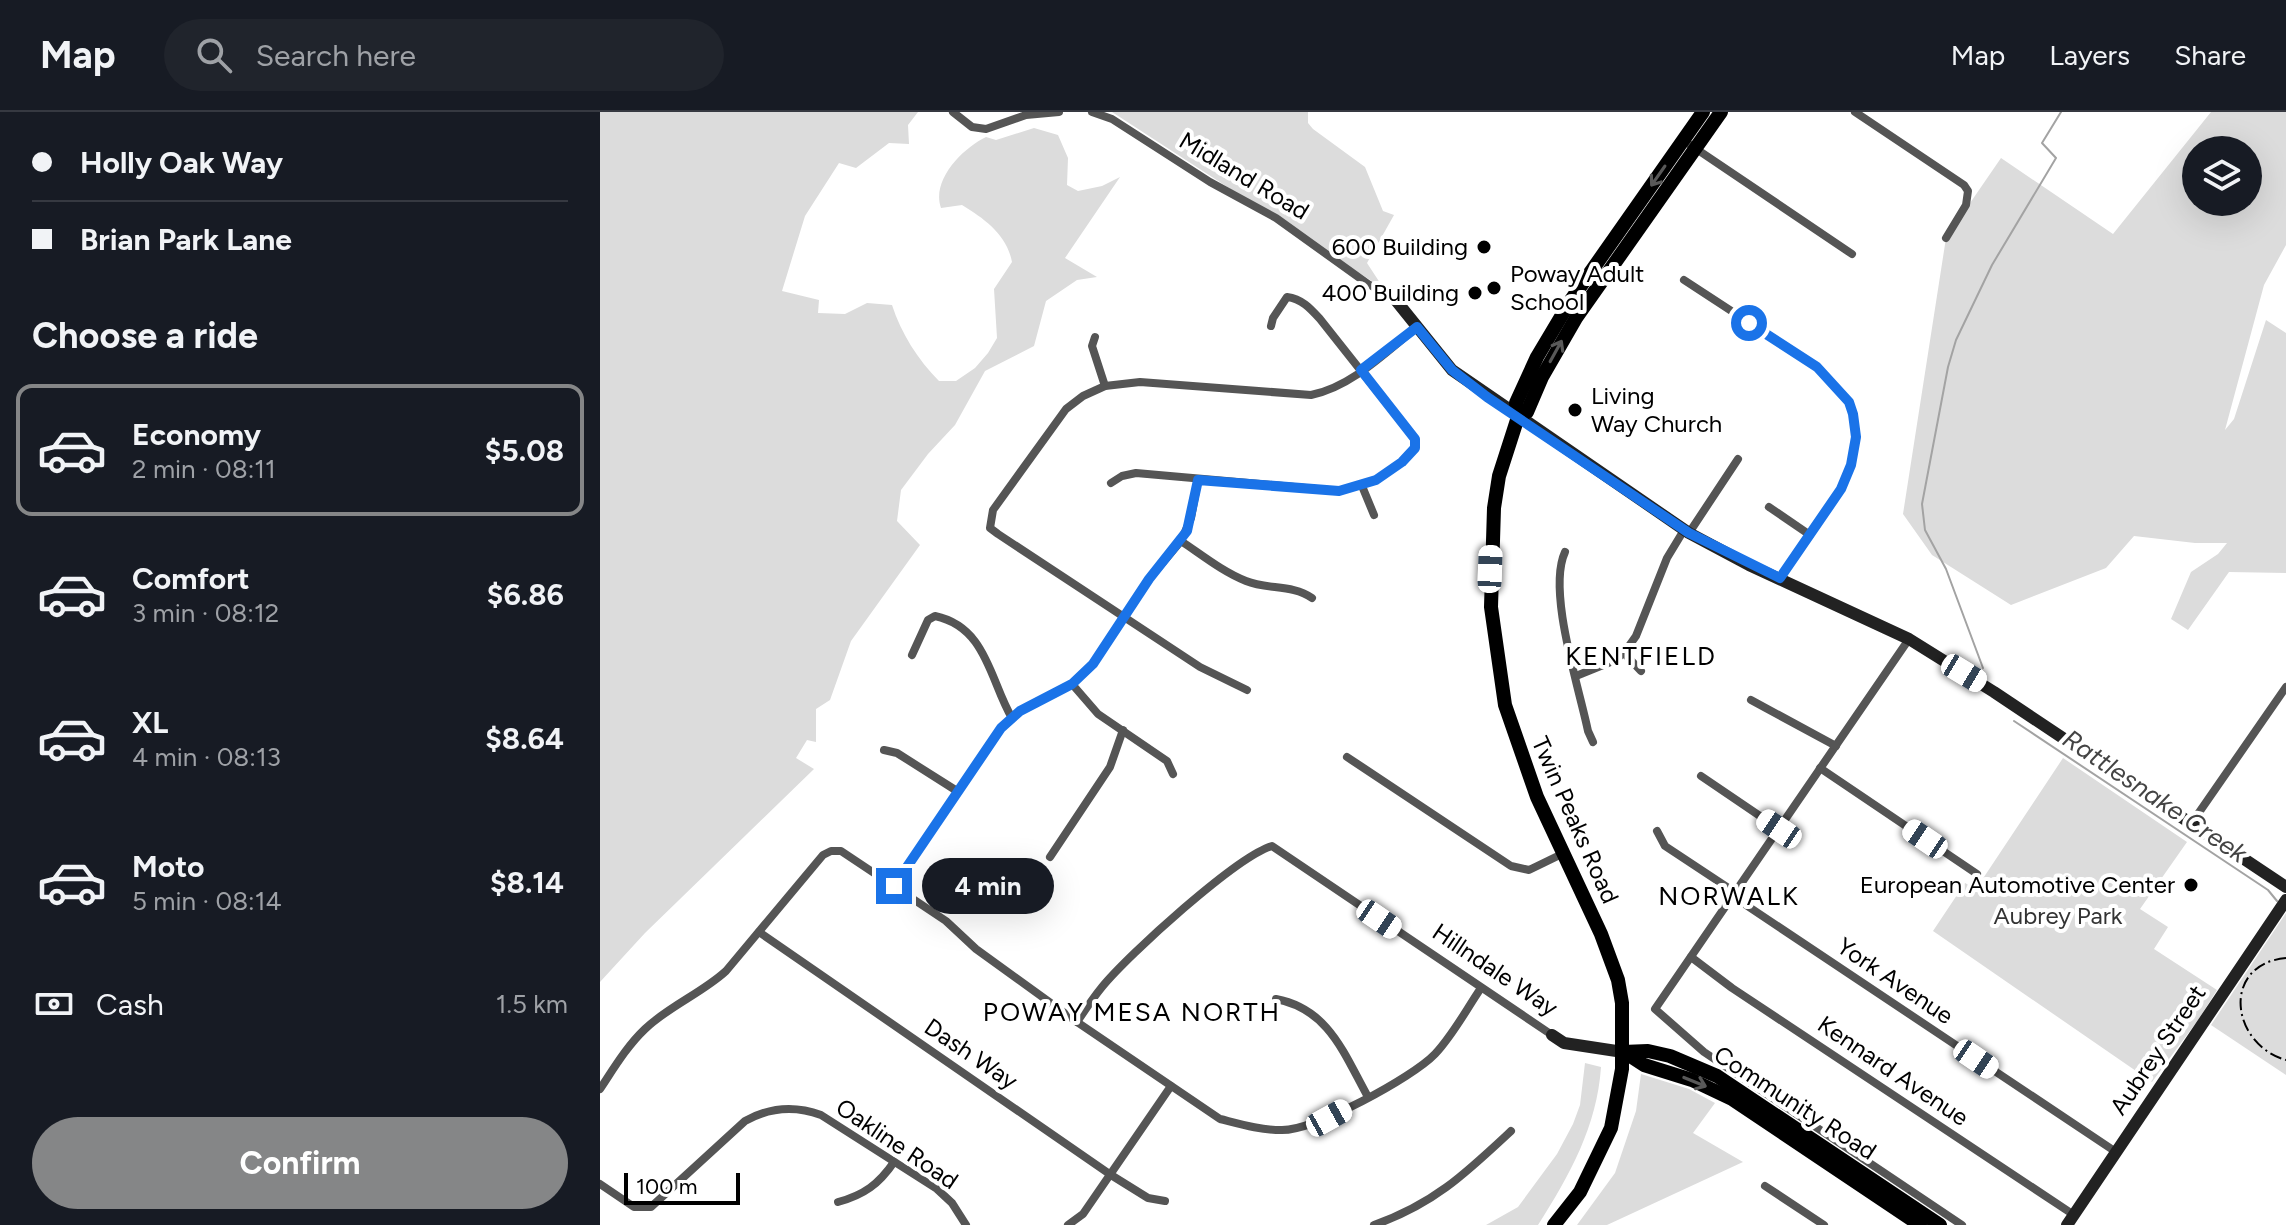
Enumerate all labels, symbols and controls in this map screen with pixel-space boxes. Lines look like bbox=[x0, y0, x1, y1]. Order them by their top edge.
search box bbox=[164, 19, 724, 91]
text: Map bbox=[40, 32, 116, 78]
icon: search bbox=[192, 33, 236, 77]
text: Search here bbox=[256, 37, 416, 74]
text: Map bbox=[1951, 38, 2005, 72]
text: Layers bbox=[2049, 38, 2130, 72]
text: Share bbox=[2174, 38, 2246, 72]
street label: Midland Road bbox=[1174, 126, 1314, 226]
map controls bbox=[2182, 136, 2262, 216]
button: layers bbox=[2182, 136, 2262, 216]
text: Holly Oak Way bbox=[80, 144, 283, 181]
one-way arrow bbox=[1650, 164, 1666, 186]
text: Brian Park Lane bbox=[80, 221, 292, 258]
place label: 600 Building bbox=[1332, 232, 1468, 261]
marker: 600 Building bbox=[1475, 238, 1493, 256]
place label: Poway Adult School bbox=[1510, 259, 1644, 316]
place label: 400 Building bbox=[1321, 278, 1459, 307]
marker: Poway Adult School bbox=[1485, 279, 1503, 297]
marker: 400 Building bbox=[1466, 284, 1484, 302]
route start bbox=[1731, 305, 1767, 341]
text: Choose a ride bbox=[32, 314, 258, 357]
one-way arrow bbox=[1549, 340, 1565, 363]
place label: Living Way Church bbox=[1591, 381, 1722, 438]
marker: Living Way Church bbox=[1566, 401, 1584, 419]
icon: car bbox=[36, 414, 108, 486]
text: Economy bbox=[132, 416, 261, 453]
text: $5.08 bbox=[485, 432, 564, 469]
text: 2 min · 08:11 bbox=[132, 453, 276, 485]
car bbox=[1477, 545, 1503, 593]
icon: car bbox=[36, 558, 108, 630]
text: Comfort bbox=[132, 560, 250, 597]
text: $6.86 bbox=[487, 576, 564, 613]
text: 3 min · 08:12 bbox=[132, 597, 279, 629]
district label: KENTFIELD bbox=[1565, 640, 1717, 672]
car bbox=[1937, 650, 1991, 696]
icon: car bbox=[36, 702, 108, 774]
text: XL bbox=[132, 704, 168, 741]
text: $8.64 bbox=[485, 720, 564, 757]
water label: Rattlesnake Creek bbox=[2057, 723, 2254, 870]
street label: Twin Peaks Road bbox=[1526, 732, 1625, 908]
text: 4 min · 08:13 bbox=[132, 741, 281, 773]
car bbox=[1752, 806, 1806, 852]
car bbox=[1898, 816, 1952, 862]
icon: car bbox=[36, 846, 108, 918]
text: Moto bbox=[132, 848, 204, 885]
callout: 4 min bbox=[922, 858, 1054, 914]
text: $8.14 bbox=[490, 864, 564, 901]
route end bbox=[876, 868, 912, 904]
text: 4 min bbox=[955, 870, 1021, 902]
place label: European Automotive Center bbox=[1860, 870, 2175, 899]
marker: European Automotive Center bbox=[2182, 876, 2200, 894]
district label: NORWALK bbox=[1658, 880, 1800, 912]
text: 5 min · 08:14 bbox=[132, 885, 282, 917]
car bbox=[1352, 896, 1406, 942]
park label: Aubrey Park bbox=[1994, 901, 2123, 930]
street label: Hillndale Way bbox=[1427, 917, 1564, 1022]
street label: York Avenue bbox=[1832, 931, 1959, 1030]
street label: Aubrey Street bbox=[2104, 979, 2212, 1120]
icon: cash bbox=[32, 982, 76, 1026]
text: Cash bbox=[96, 986, 164, 1023]
text: 1.5 km bbox=[496, 988, 568, 1020]
district label: POWAY MESA NORTH bbox=[983, 996, 1281, 1028]
street label: Kennard Avenue bbox=[1812, 1009, 1974, 1132]
street label: Dash Way bbox=[919, 1012, 1024, 1095]
car bbox=[1949, 1036, 2003, 1082]
street label: Community Road bbox=[1709, 1039, 1882, 1166]
one-way arrow bbox=[1682, 1075, 1707, 1090]
street label: Oakline Road bbox=[831, 1092, 964, 1195]
car bbox=[1302, 1096, 1356, 1140]
button: Confirm bbox=[32, 1117, 568, 1209]
scale bar bbox=[624, 1169, 740, 1205]
text: 100 m bbox=[636, 1173, 697, 1200]

